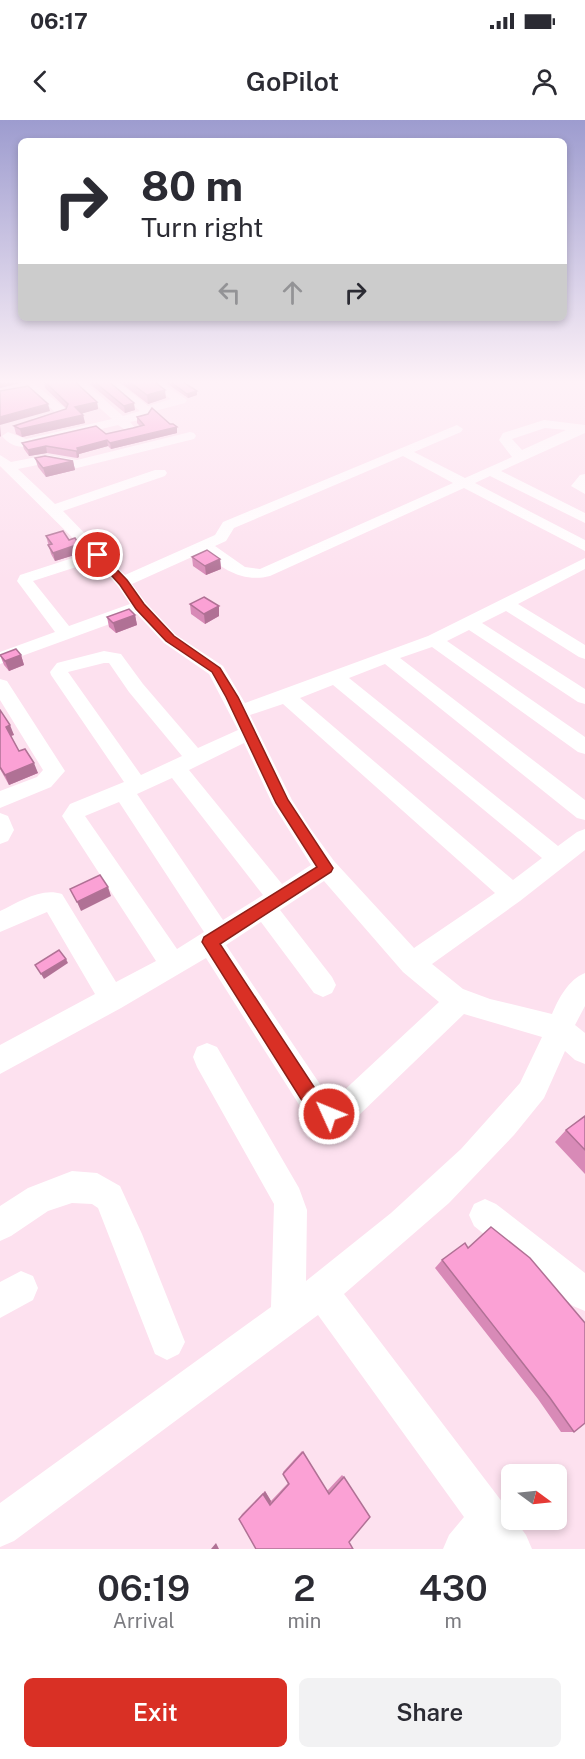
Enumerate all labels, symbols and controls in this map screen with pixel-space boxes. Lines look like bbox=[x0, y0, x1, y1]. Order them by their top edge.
text: 06:17 bbox=[30, 8, 88, 34]
icon: back bbox=[24, 65, 57, 98]
text: GoPilot bbox=[246, 65, 339, 97]
icon: person bbox=[528, 65, 561, 98]
text: 80 m bbox=[141, 161, 243, 210]
icon: right bbox=[42, 162, 120, 240]
text: Turn right bbox=[141, 211, 264, 243]
icon: left bbox=[213, 276, 246, 309]
icon: ahead bbox=[276, 276, 309, 309]
icon: right bbox=[339, 276, 372, 309]
pin bbox=[72, 529, 123, 580]
icon: arrive bbox=[81, 538, 114, 571]
position arrow bbox=[297, 1082, 361, 1146]
north arrow bbox=[501, 1464, 567, 1530]
map controls bbox=[501, 1464, 567, 1530]
text: 06:19 bbox=[97, 1567, 190, 1609]
text: 2 bbox=[293, 1567, 316, 1609]
text: 430 bbox=[419, 1567, 488, 1609]
text: Arrival bbox=[113, 1609, 175, 1633]
text: min bbox=[287, 1609, 321, 1633]
text: m bbox=[445, 1609, 462, 1633]
button: Exit bbox=[24, 1678, 287, 1747]
button: Share bbox=[299, 1678, 561, 1747]

